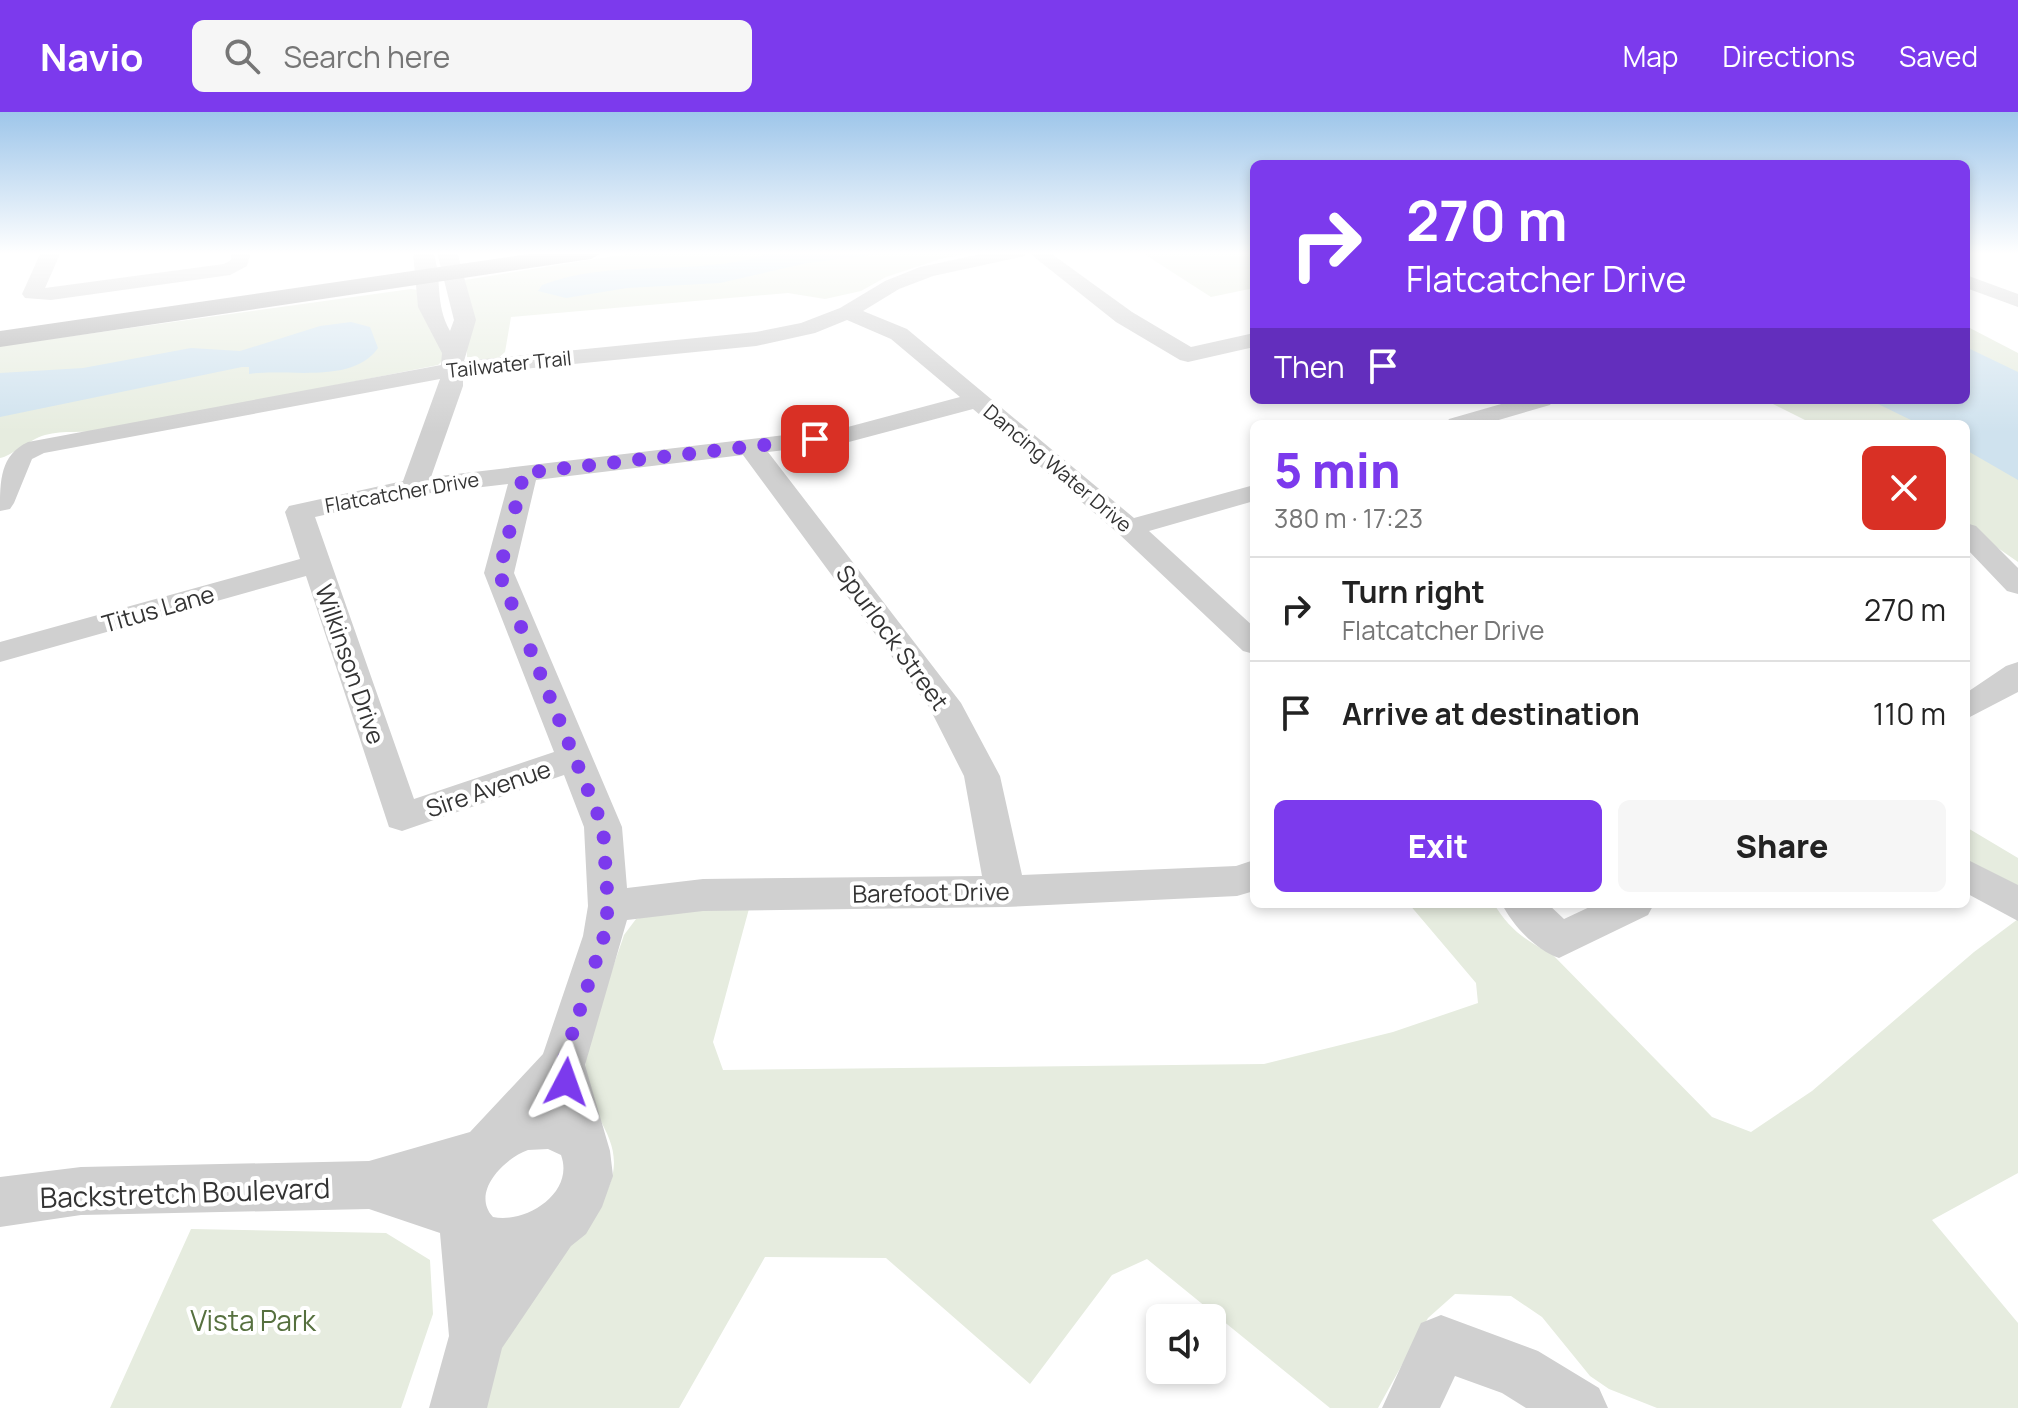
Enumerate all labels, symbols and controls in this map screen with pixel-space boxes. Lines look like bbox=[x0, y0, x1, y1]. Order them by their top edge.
search box bbox=[192, 20, 752, 92]
text: Navio bbox=[40, 30, 144, 82]
icon: search bbox=[220, 34, 264, 78]
text: Search here bbox=[284, 36, 450, 77]
text: Map bbox=[1623, 37, 1678, 75]
text: Directions bbox=[1722, 37, 1855, 75]
text: Saved bbox=[1899, 37, 1978, 75]
text: 270 m bbox=[1406, 181, 1568, 258]
icon: right bbox=[1274, 192, 1378, 296]
text: Flatcatcher Drive bbox=[1406, 254, 1686, 303]
street label: Tailwater Trail bbox=[445, 344, 573, 384]
icon: arrive bbox=[1361, 344, 1405, 388]
text: Then bbox=[1274, 346, 1345, 387]
street label: Dancing Water Drive bbox=[978, 398, 1138, 538]
pin bbox=[781, 405, 849, 473]
icon: arrive bbox=[793, 417, 837, 461]
text: 5 min bbox=[1274, 437, 1401, 502]
button: close bbox=[1862, 446, 1946, 530]
street label: Flatcatcher Drive bbox=[323, 465, 481, 519]
text: 380 m · 17:23 bbox=[1274, 500, 1423, 536]
street label: Spurlock Street bbox=[829, 558, 957, 716]
text: Turn right bbox=[1342, 571, 1485, 612]
street label: Titus Lane bbox=[98, 576, 218, 640]
street label: Wilkinson Drive bbox=[308, 580, 394, 748]
icon: right bbox=[1274, 587, 1318, 631]
text: 270 m bbox=[1864, 589, 1946, 630]
text: Flatcatcher Drive bbox=[1342, 612, 1545, 648]
icon: arrive bbox=[1274, 691, 1318, 735]
text: Arrive at destination bbox=[1342, 693, 1640, 734]
text: 110 m bbox=[1873, 693, 1946, 734]
street label: Sire Avenue bbox=[421, 751, 555, 825]
button: Exit bbox=[1274, 800, 1602, 892]
button: Share bbox=[1618, 800, 1946, 892]
street label: Barefoot Drive bbox=[852, 874, 1010, 910]
position arrow bbox=[524, 1040, 608, 1124]
street label: Backstretch Boulevard bbox=[39, 1168, 331, 1216]
park label: Vista Park bbox=[190, 1301, 317, 1339]
map controls bbox=[1146, 1304, 1226, 1384]
button: sound bbox=[1146, 1304, 1226, 1384]

